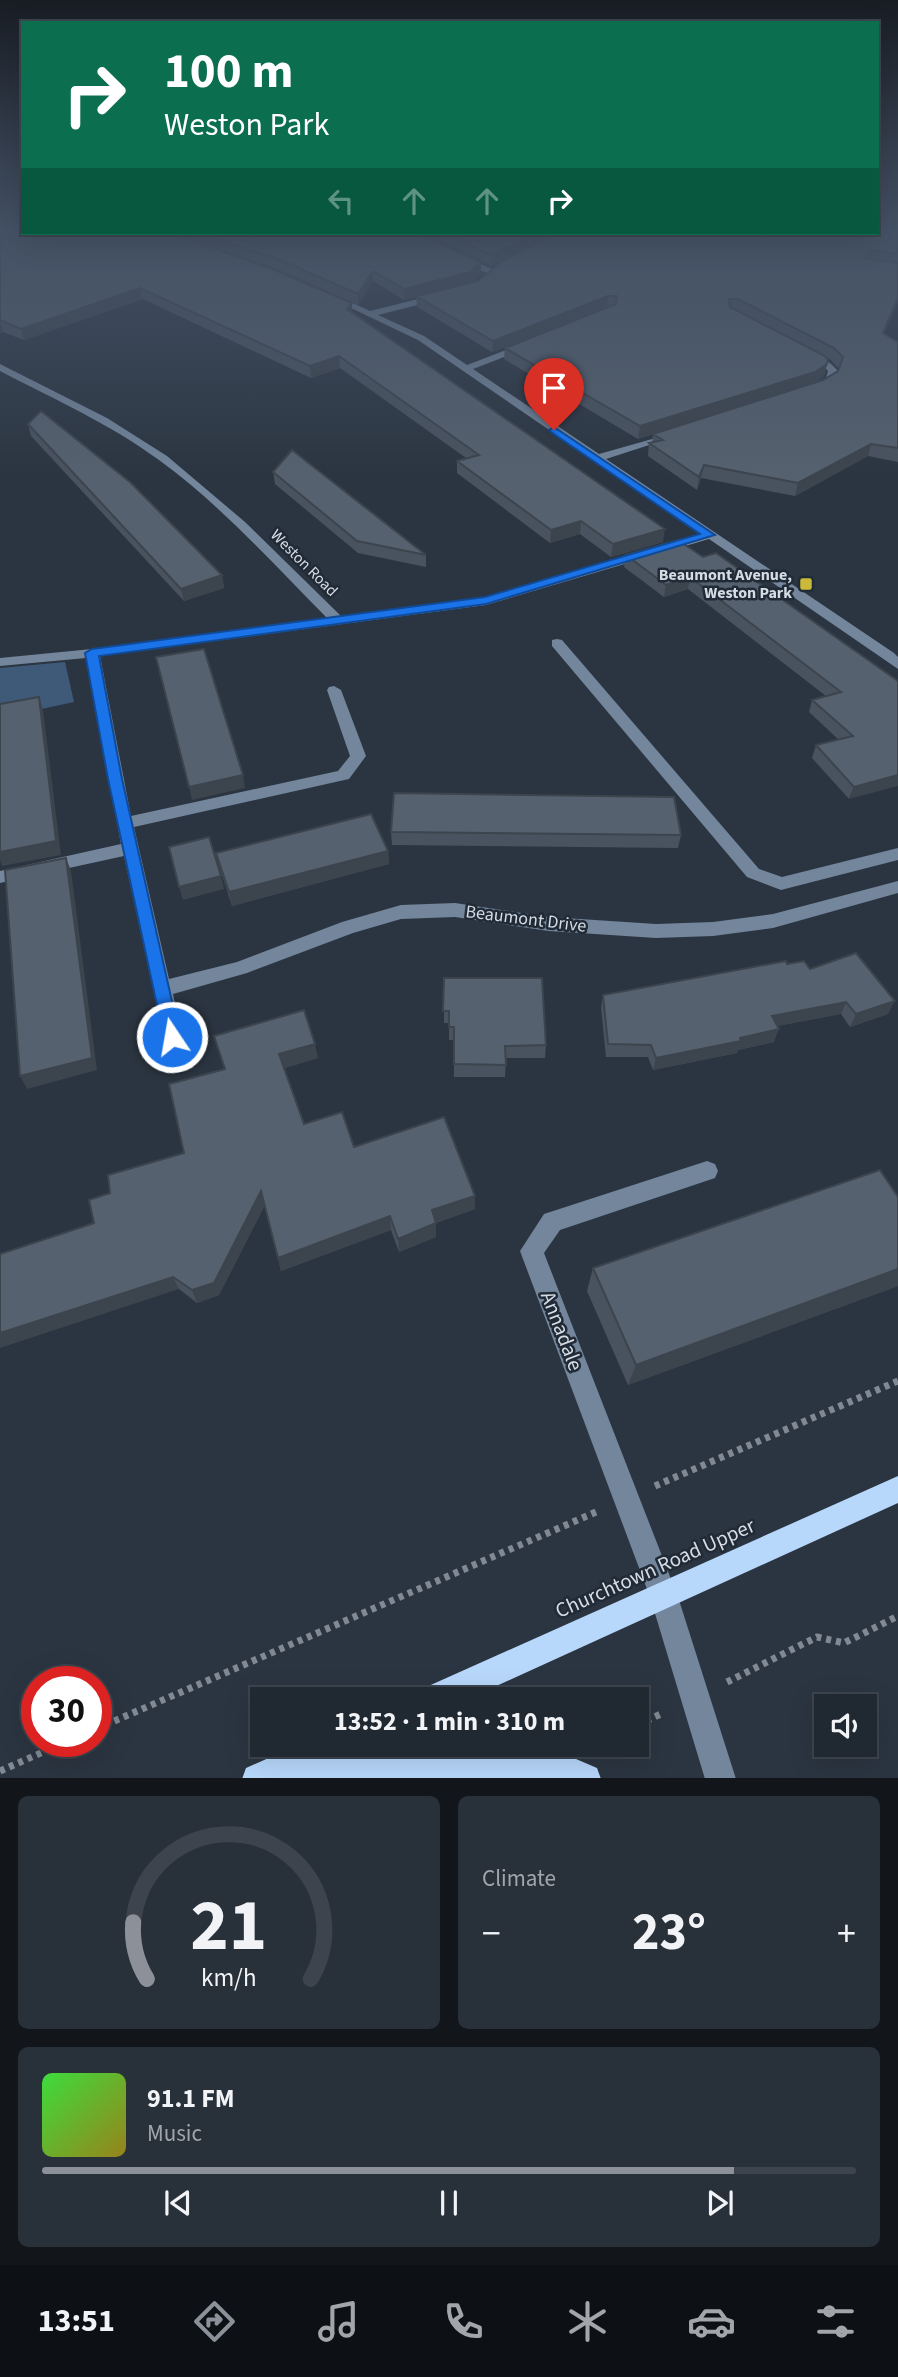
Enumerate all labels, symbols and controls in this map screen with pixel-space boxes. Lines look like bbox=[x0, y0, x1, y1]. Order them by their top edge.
text: 100 m bbox=[164, 37, 293, 107]
icon: right bbox=[49, 49, 140, 140]
text: Weston Park bbox=[164, 102, 329, 148]
icon: left bbox=[322, 182, 360, 220]
icon: ahead bbox=[395, 182, 433, 220]
icon: ahead bbox=[468, 182, 506, 220]
icon: right bbox=[541, 182, 579, 220]
pin bbox=[524, 358, 584, 430]
icon: arrive bbox=[535, 369, 573, 407]
street label: Weston Road bbox=[265, 524, 343, 602]
place label: Beaumont Avenue, Weston Park bbox=[659, 564, 792, 604]
marker: Beaumont Avenue, Weston Park bbox=[798, 576, 814, 592]
street label: Beaumont Drive bbox=[464, 899, 588, 939]
position arrow bbox=[135, 1000, 209, 1074]
street label: Annadale bbox=[533, 1287, 591, 1375]
street label: Churchtown Road Upper bbox=[550, 1510, 760, 1626]
speed limit sign: 30 bbox=[21, 1666, 112, 1757]
map controls bbox=[814, 1694, 877, 1757]
button: sound bbox=[814, 1694, 877, 1757]
text: 13:52 · 1 min · 310 m bbox=[334, 1703, 565, 1740]
text: Climate bbox=[482, 1862, 556, 1895]
text: 21 bbox=[191, 1874, 267, 1978]
text: 23° bbox=[632, 1896, 706, 1970]
text: − bbox=[482, 1907, 501, 1961]
text: + bbox=[837, 1907, 856, 1961]
text: km/h bbox=[201, 1959, 257, 1995]
text: 91.1 FM bbox=[147, 2080, 235, 2117]
text: Music bbox=[147, 2117, 202, 2150]
icon: previous bbox=[159, 2184, 197, 2222]
icon: pause bbox=[430, 2184, 468, 2222]
icon: next bbox=[701, 2184, 739, 2222]
icon: directions bbox=[190, 2297, 239, 2346]
icon: music bbox=[314, 2297, 363, 2346]
icon: phone bbox=[439, 2297, 488, 2346]
icon: climate bbox=[563, 2297, 612, 2346]
icon: car bbox=[687, 2297, 736, 2346]
icon: filters bbox=[811, 2297, 860, 2346]
text: 13:51 bbox=[38, 2298, 115, 2344]

